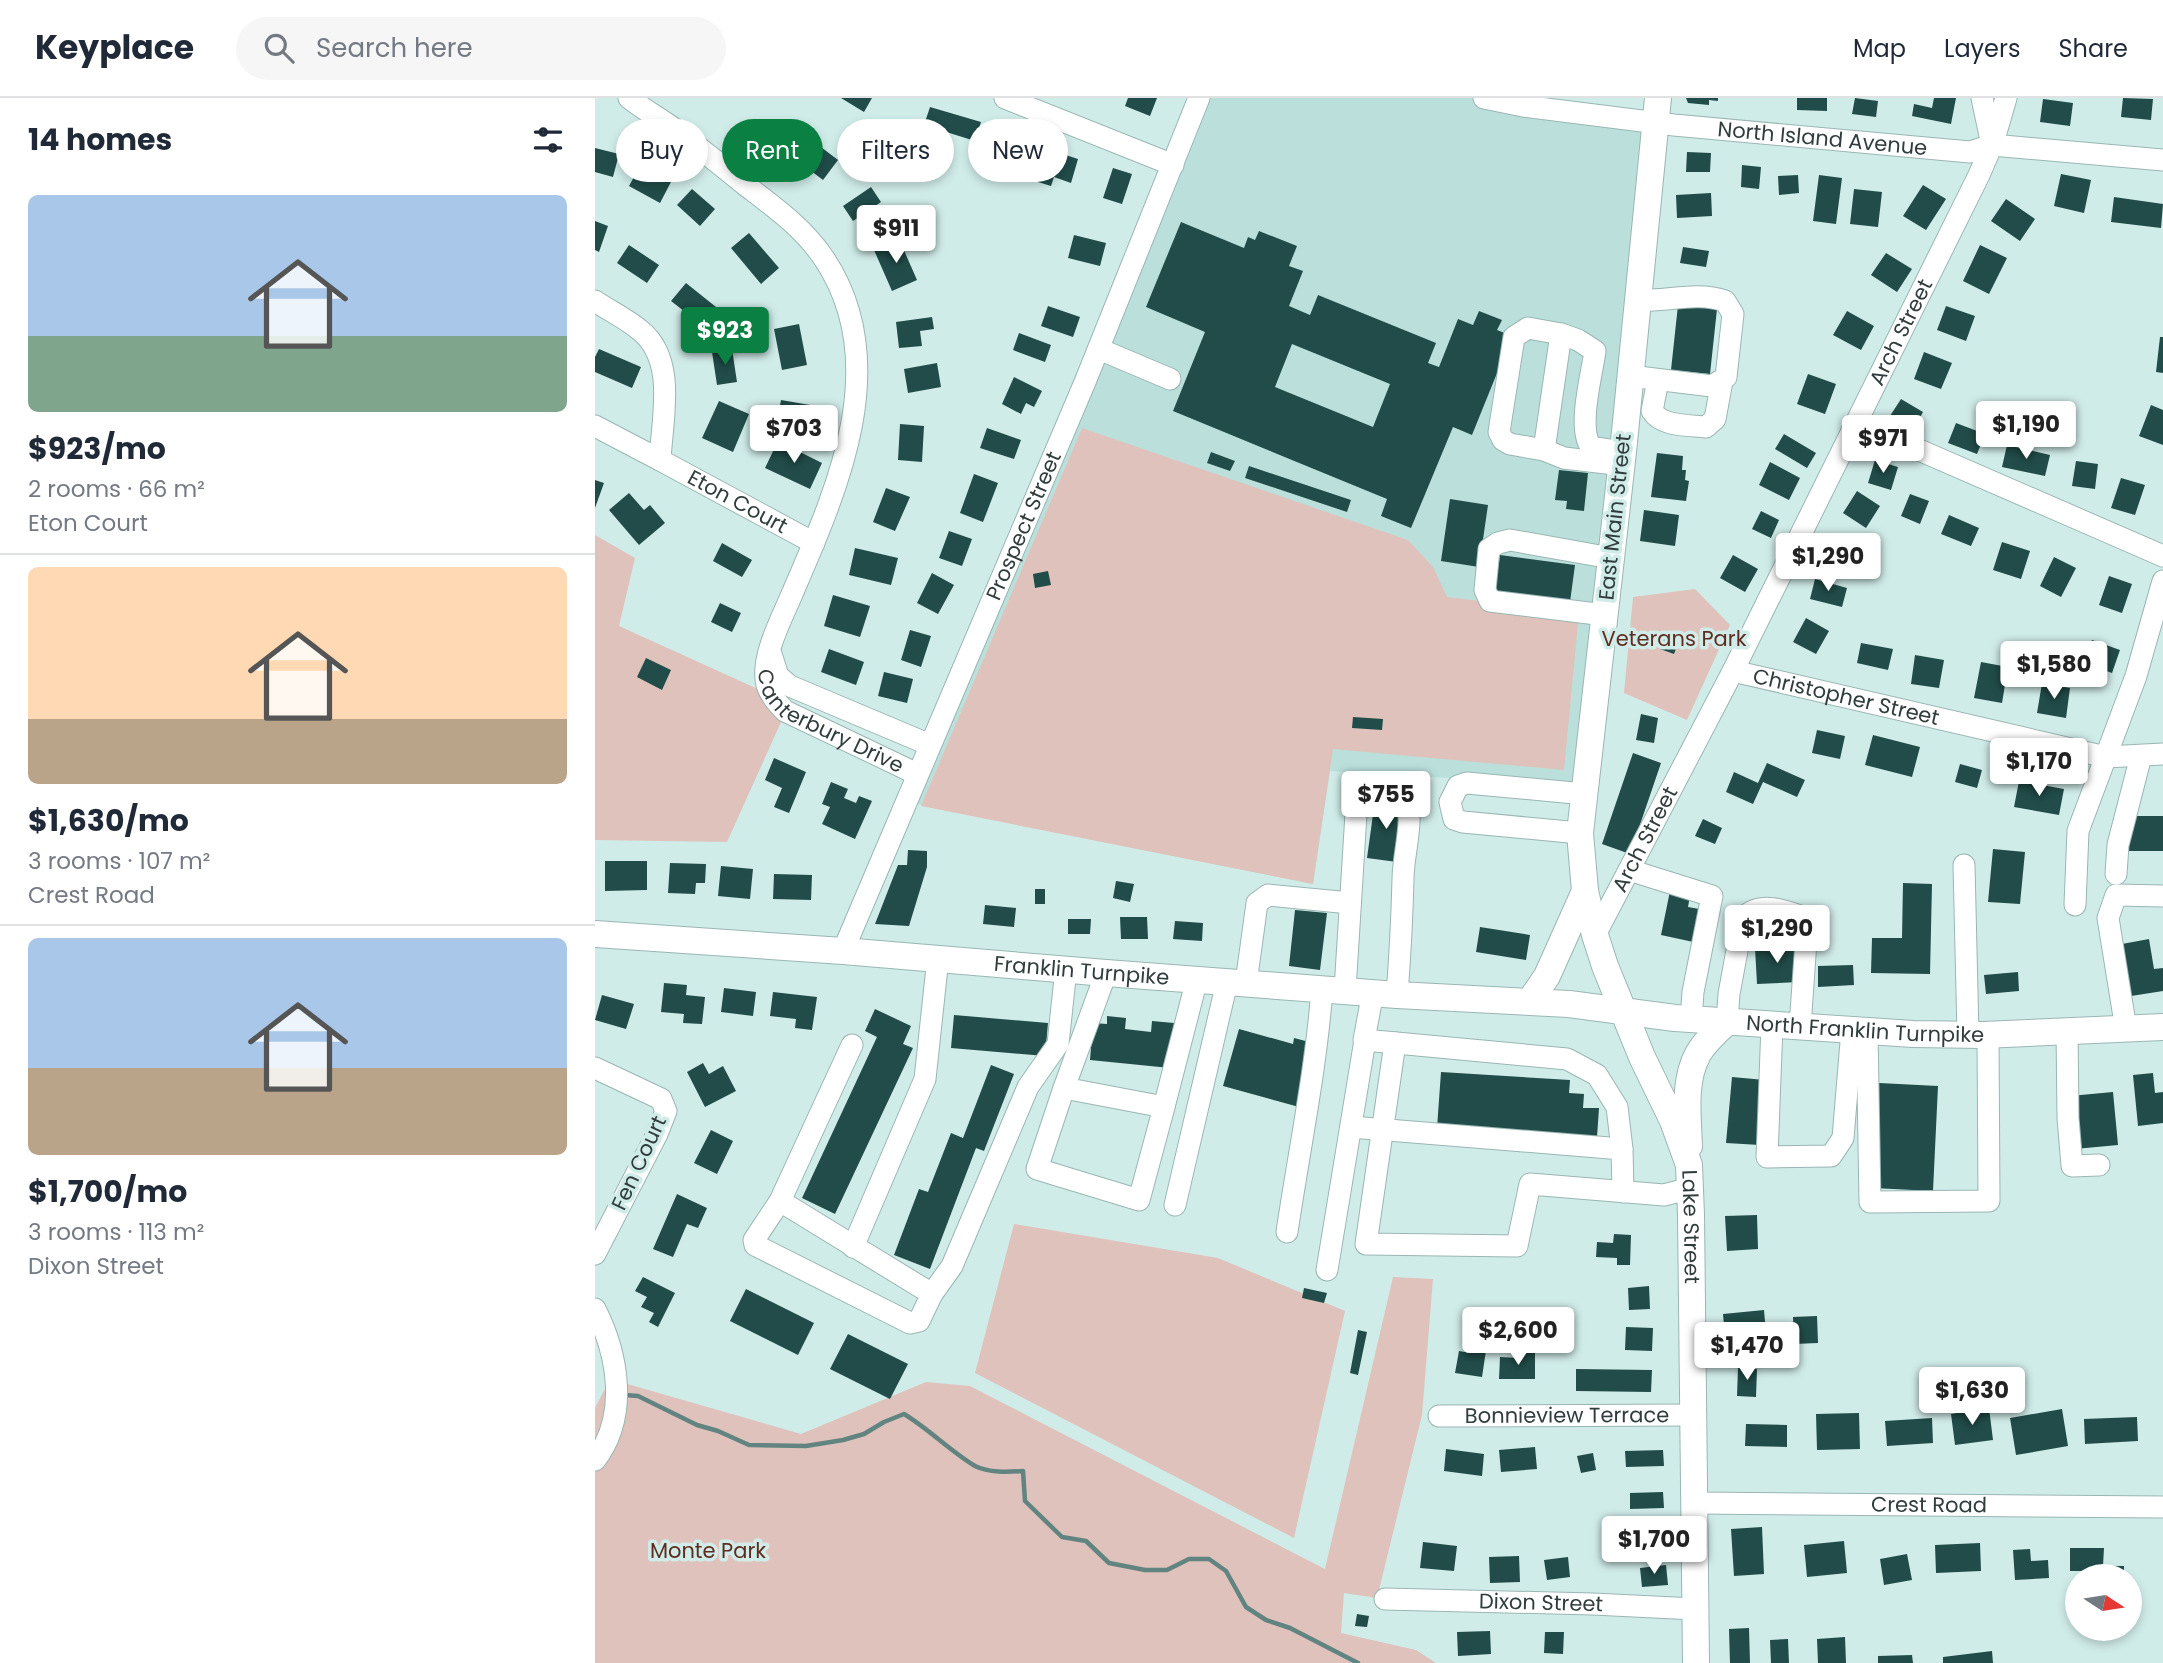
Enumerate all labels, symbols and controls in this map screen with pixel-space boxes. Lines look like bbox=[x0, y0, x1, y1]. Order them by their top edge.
search box bbox=[236, 17, 726, 80]
text: Keyplace bbox=[35, 24, 194, 71]
icon: search bbox=[260, 29, 298, 67]
text: Search here bbox=[316, 30, 473, 66]
text: Map bbox=[1853, 32, 1906, 65]
text: Layers bbox=[1944, 32, 2020, 65]
text: Share bbox=[2058, 32, 2128, 65]
street label: North Island Avenue bbox=[1716, 114, 1929, 162]
text: 14 homes bbox=[28, 118, 172, 161]
chip: Buy bbox=[616, 119, 708, 182]
chip: Rent bbox=[722, 119, 823, 182]
chip: Filters bbox=[837, 119, 954, 182]
chip: New bbox=[968, 119, 1068, 182]
icon: filters bbox=[529, 121, 567, 159]
pin: $911 bbox=[855, 206, 937, 265]
text: $911 bbox=[873, 212, 919, 244]
icon: home bbox=[235, 241, 361, 367]
street label: Arch Street bbox=[1862, 274, 1939, 390]
pin: $923 bbox=[684, 308, 766, 367]
text: $923 bbox=[697, 314, 753, 346]
pin: $1,190 bbox=[1969, 402, 2083, 461]
pin: $703 bbox=[753, 406, 835, 465]
text: $1,190 bbox=[1992, 408, 2060, 440]
text: $703 bbox=[766, 412, 822, 444]
pin: $971 bbox=[1842, 416, 1924, 475]
text: $971 bbox=[1858, 422, 1908, 454]
text: $923/mo bbox=[28, 427, 166, 470]
street label: East Main Street bbox=[1591, 432, 1638, 602]
street label: Prospect Street bbox=[979, 447, 1068, 605]
street label: Eton Court bbox=[683, 463, 793, 540]
text: 2 rooms · 66 m² bbox=[28, 473, 205, 505]
text: Eton Court bbox=[28, 507, 148, 539]
pin: $1,290 bbox=[1771, 533, 1885, 593]
text: $1,290 bbox=[1792, 540, 1864, 572]
icon: home bbox=[235, 613, 361, 739]
park label: Veterans Park bbox=[1602, 624, 1747, 653]
pin: $1,580 bbox=[1997, 642, 2111, 701]
text: $1,580 bbox=[2016, 648, 2092, 680]
street label: Christopher Street bbox=[1750, 661, 1942, 732]
street label: Canterbury Drive bbox=[751, 668, 909, 780]
pin: $1,170 bbox=[1982, 738, 2096, 798]
text: $1,170 bbox=[2006, 745, 2072, 777]
pin: $755 bbox=[1345, 772, 1427, 831]
text: $755 bbox=[1357, 778, 1415, 810]
street label: Arch Street bbox=[1605, 781, 1684, 897]
text: $1,630/mo bbox=[28, 799, 189, 842]
text: 3 rooms · 107 m² bbox=[28, 845, 210, 877]
text: Crest Road bbox=[28, 879, 155, 911]
pin: $1,290 bbox=[1720, 906, 1834, 965]
text: $1,290 bbox=[1741, 912, 1813, 944]
street label: Franklin Turnpike bbox=[993, 949, 1170, 992]
icon: home bbox=[235, 984, 361, 1110]
street label: North Franklin Turnpike bbox=[1745, 1008, 1984, 1049]
street label: Fen Court bbox=[604, 1111, 673, 1215]
street label: Lake Street bbox=[1675, 1169, 1707, 1284]
text: $1,700/mo bbox=[28, 1170, 187, 1213]
text: 3 rooms · 113 m² bbox=[28, 1216, 204, 1248]
text: Dixon Street bbox=[28, 1250, 164, 1282]
pin: $2,600 bbox=[1461, 1308, 1575, 1367]
text: $2,600 bbox=[1478, 1314, 1558, 1346]
pin: $1,470 bbox=[1690, 1322, 1804, 1382]
text: $1,470 bbox=[1710, 1329, 1784, 1361]
pin: $1,630 bbox=[1915, 1368, 2029, 1427]
text: $1,630 bbox=[1935, 1374, 2009, 1406]
street label: Bonnieview Terrace bbox=[1465, 1400, 1669, 1430]
street label: Crest Road bbox=[1871, 1490, 1987, 1519]
pin: $1,700 bbox=[1597, 1516, 1711, 1576]
text: $1,700 bbox=[1618, 1523, 1690, 1555]
park label: Monte Park bbox=[650, 1536, 766, 1565]
north arrow bbox=[2065, 1564, 2142, 1642]
map controls bbox=[2065, 1564, 2142, 1641]
street label: Dixon Street bbox=[1479, 1586, 1604, 1618]

